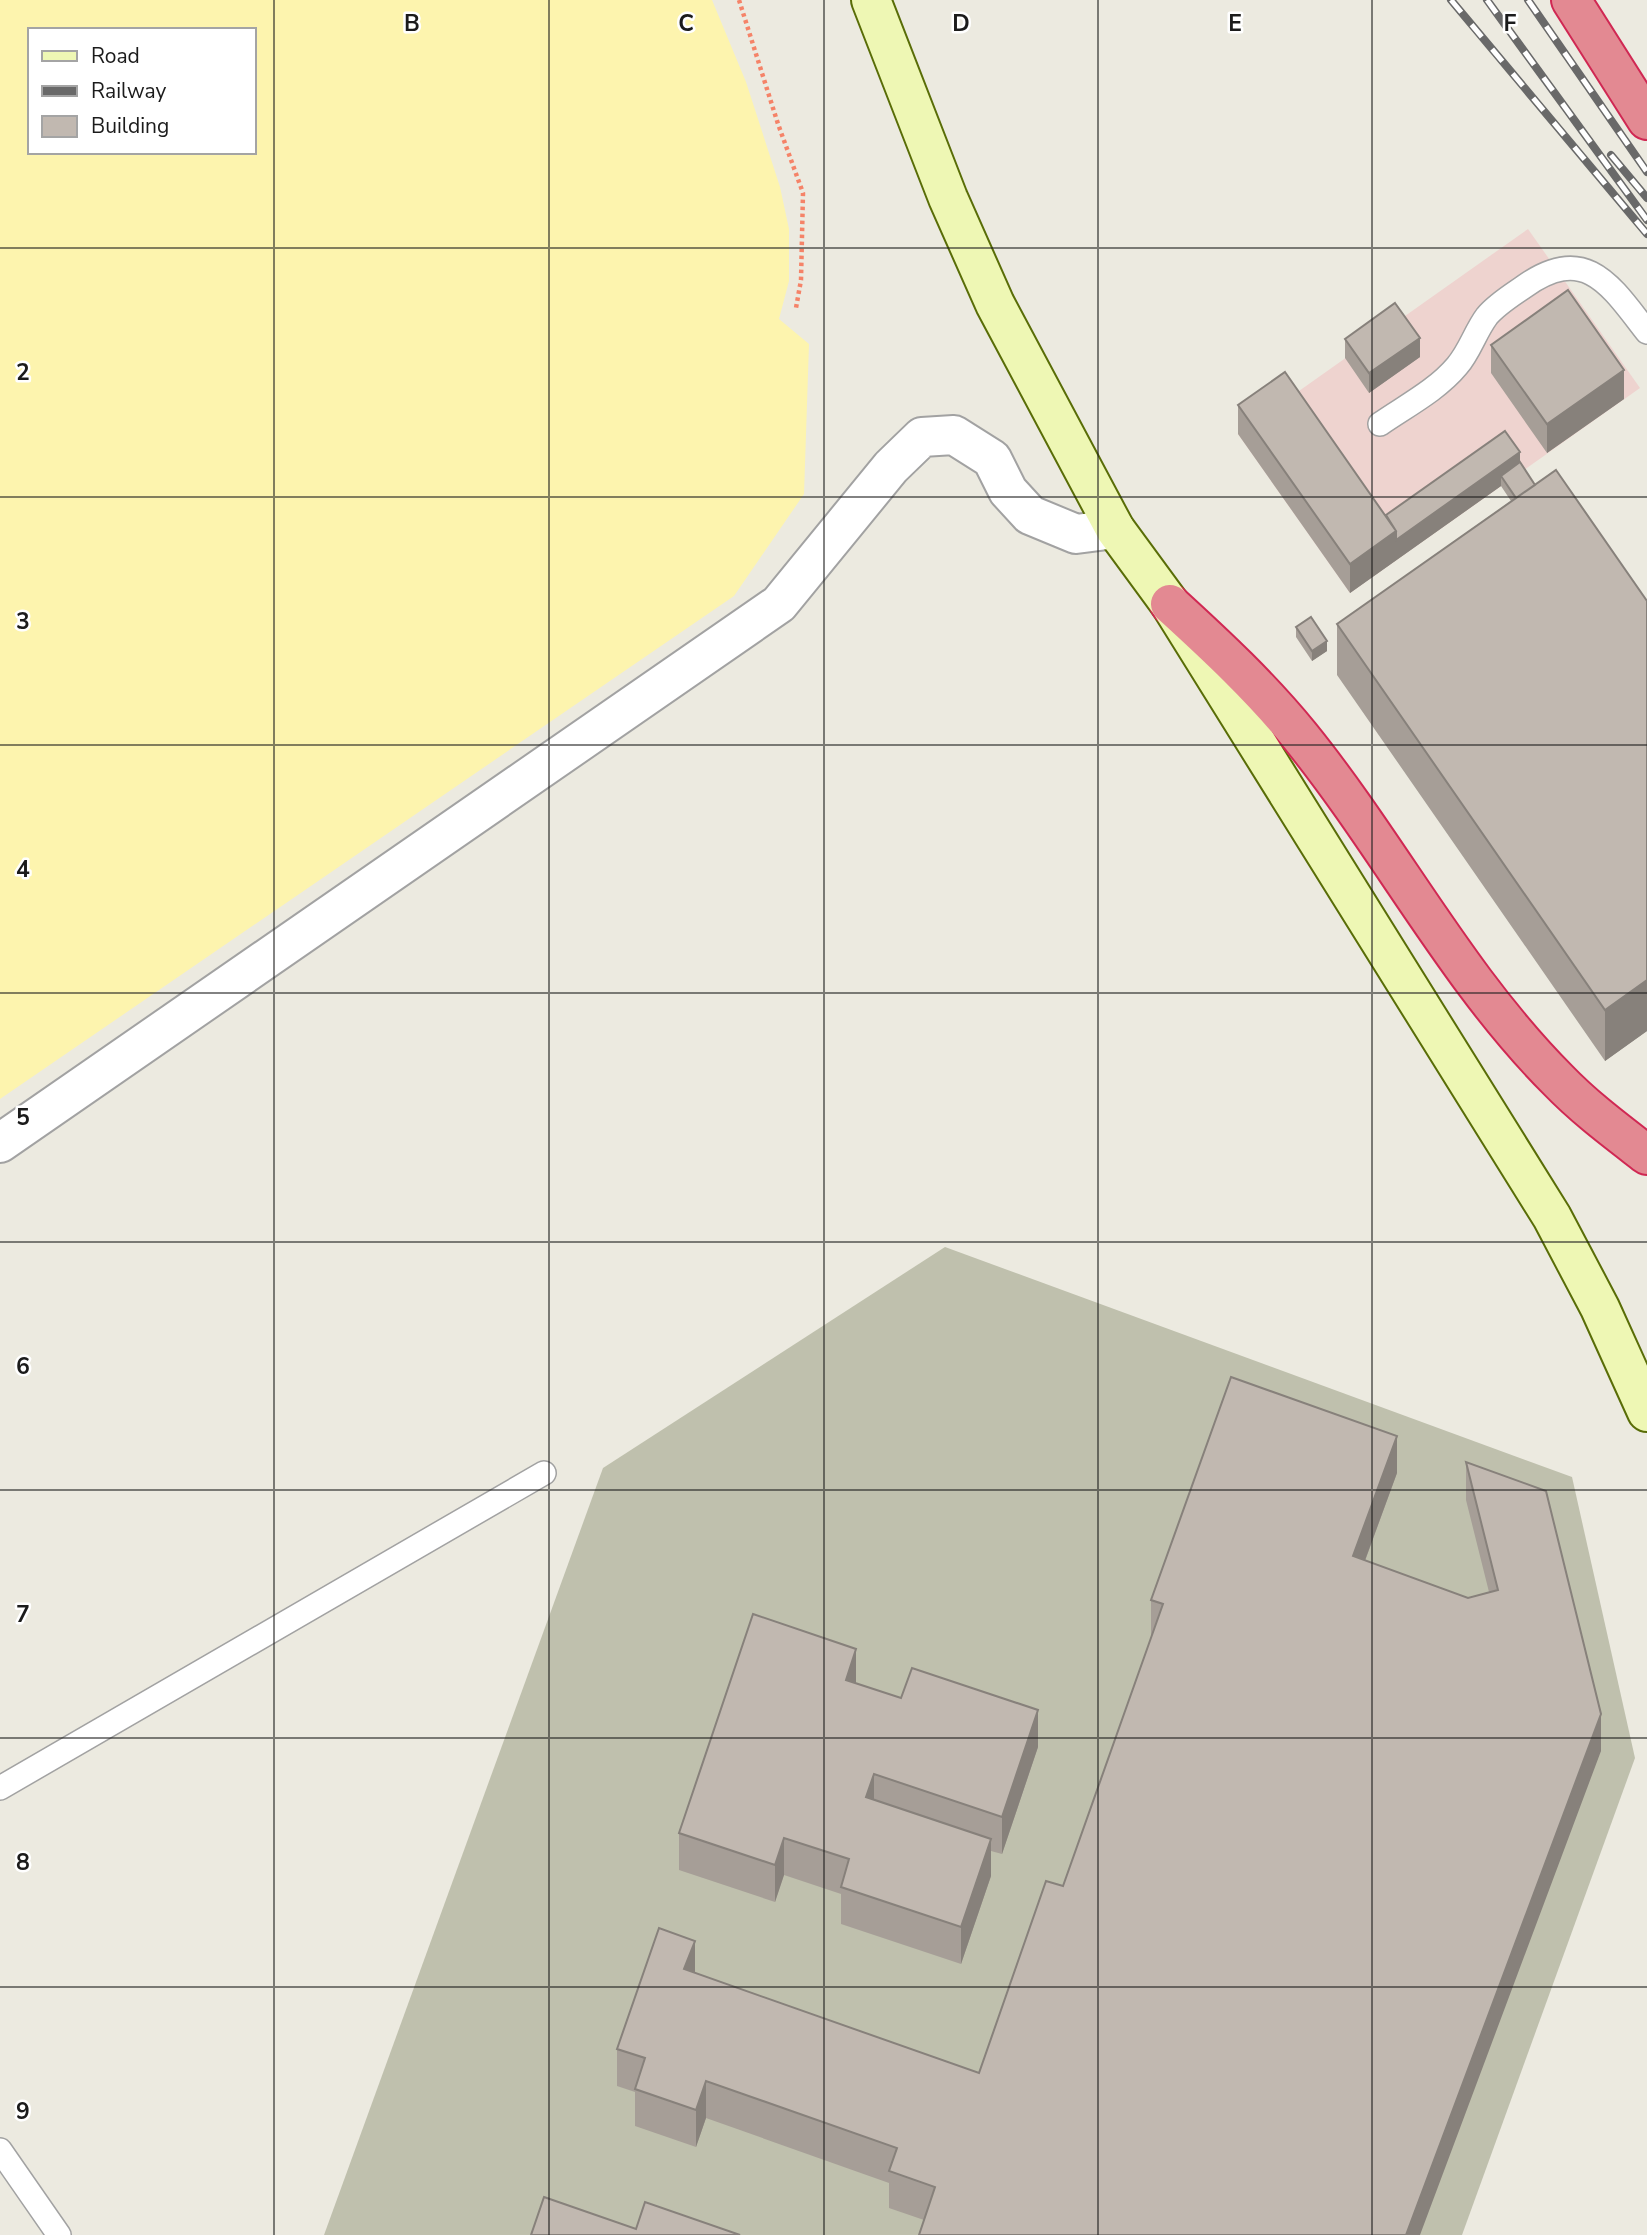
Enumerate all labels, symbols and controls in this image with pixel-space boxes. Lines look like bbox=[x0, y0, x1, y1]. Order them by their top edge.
text: B bbox=[404, 8, 420, 39]
text: C bbox=[678, 8, 694, 39]
text: D bbox=[952, 8, 970, 39]
text: E bbox=[1228, 8, 1242, 39]
text: F bbox=[1504, 8, 1517, 39]
legend bbox=[28, 28, 256, 154]
text: Road bbox=[91, 42, 140, 70]
text: Railway bbox=[91, 77, 166, 105]
text: Building bbox=[91, 112, 169, 140]
text: 2 bbox=[16, 357, 30, 388]
text: 3 bbox=[16, 606, 30, 637]
text: 4 bbox=[16, 854, 30, 885]
text: 5 bbox=[16, 1102, 30, 1133]
text: 6 bbox=[16, 1351, 30, 1382]
text: 7 bbox=[16, 1599, 30, 1630]
text: 8 bbox=[16, 1847, 30, 1878]
text: 9 bbox=[16, 2096, 30, 2127]

